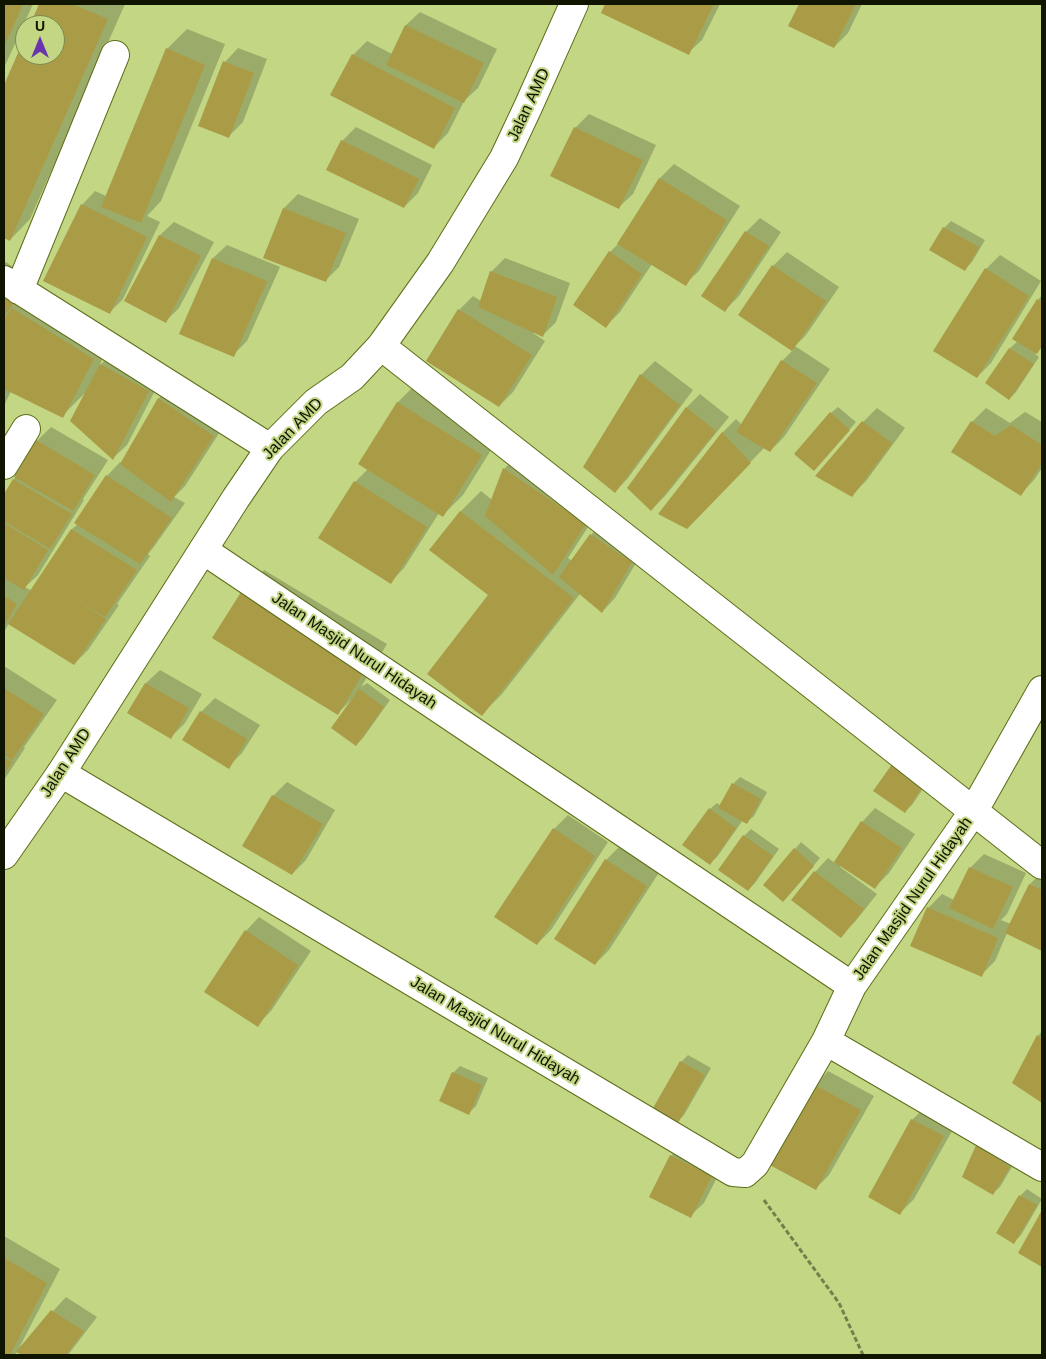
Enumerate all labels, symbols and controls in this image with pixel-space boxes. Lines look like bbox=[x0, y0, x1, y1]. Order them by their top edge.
north arrow bbox=[15, 15, 65, 65]
text: U bbox=[35, 18, 45, 34]
street label: Jalan AMD bbox=[504, 65, 554, 145]
street label: Jalan AMD bbox=[259, 394, 327, 464]
street label: Jalan Masjid Nurul Hidayah bbox=[268, 589, 440, 713]
street label: Jalan AMD bbox=[37, 725, 95, 801]
street label: Jalan Masjid Nurul Hidayah bbox=[849, 814, 977, 984]
street label: Jalan Masjid Nurul Hidayah bbox=[407, 973, 583, 1089]

